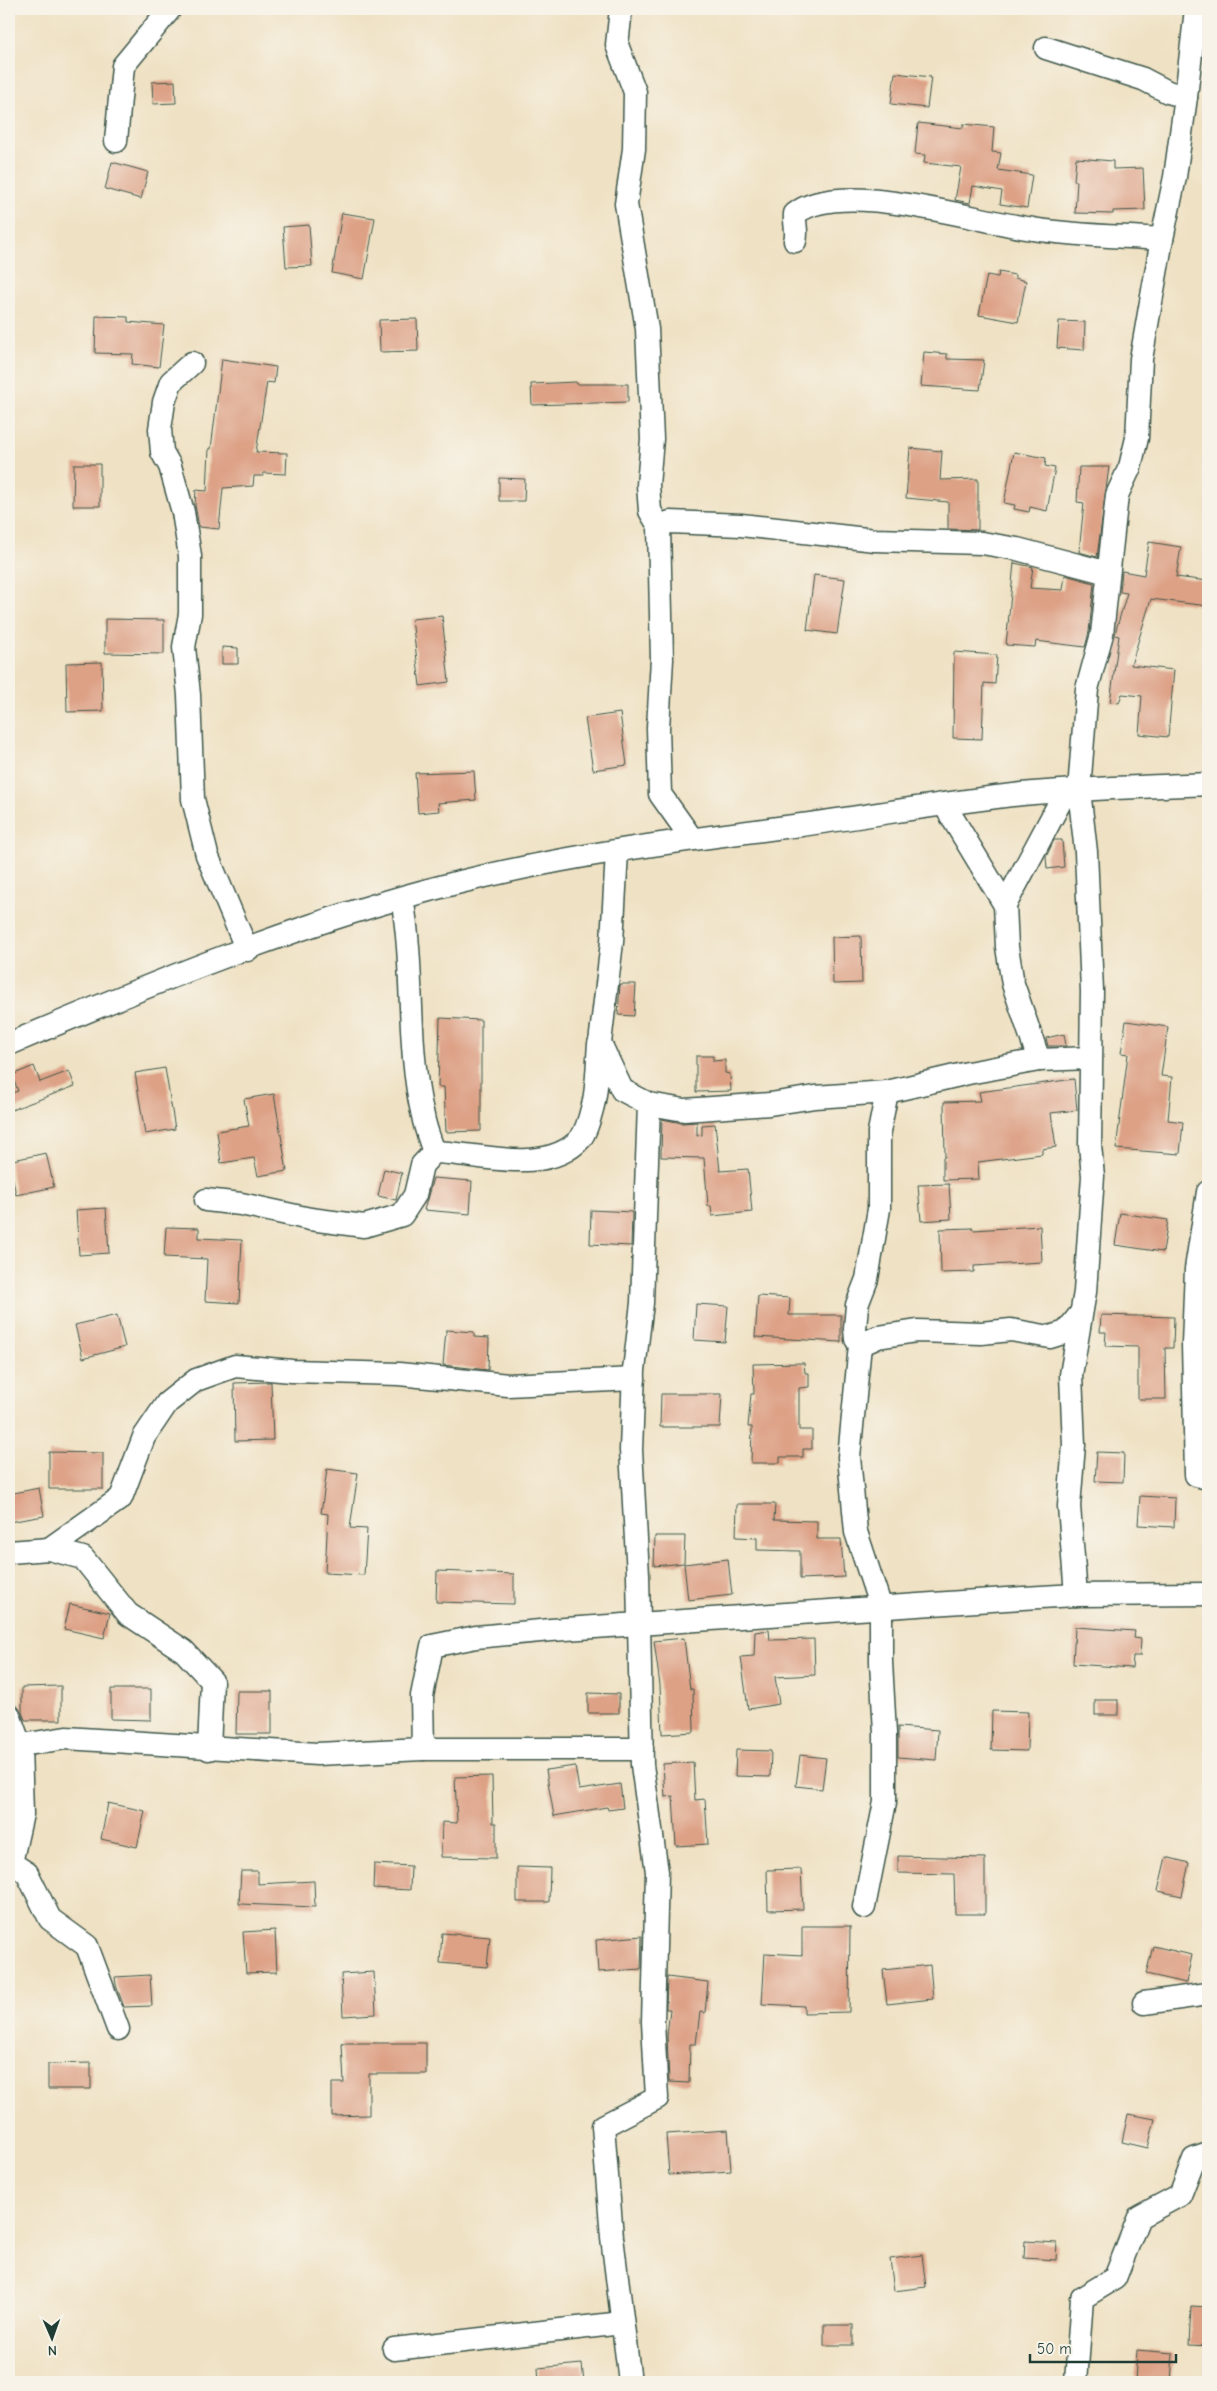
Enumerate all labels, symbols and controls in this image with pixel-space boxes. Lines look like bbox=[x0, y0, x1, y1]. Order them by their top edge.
north arrow bbox=[28, 2314, 78, 2364]
scale bar bbox=[1030, 2331, 1176, 2363]
text: 50 m bbox=[1037, 2340, 1072, 2358]
text: N bbox=[48, 2342, 57, 2359]

